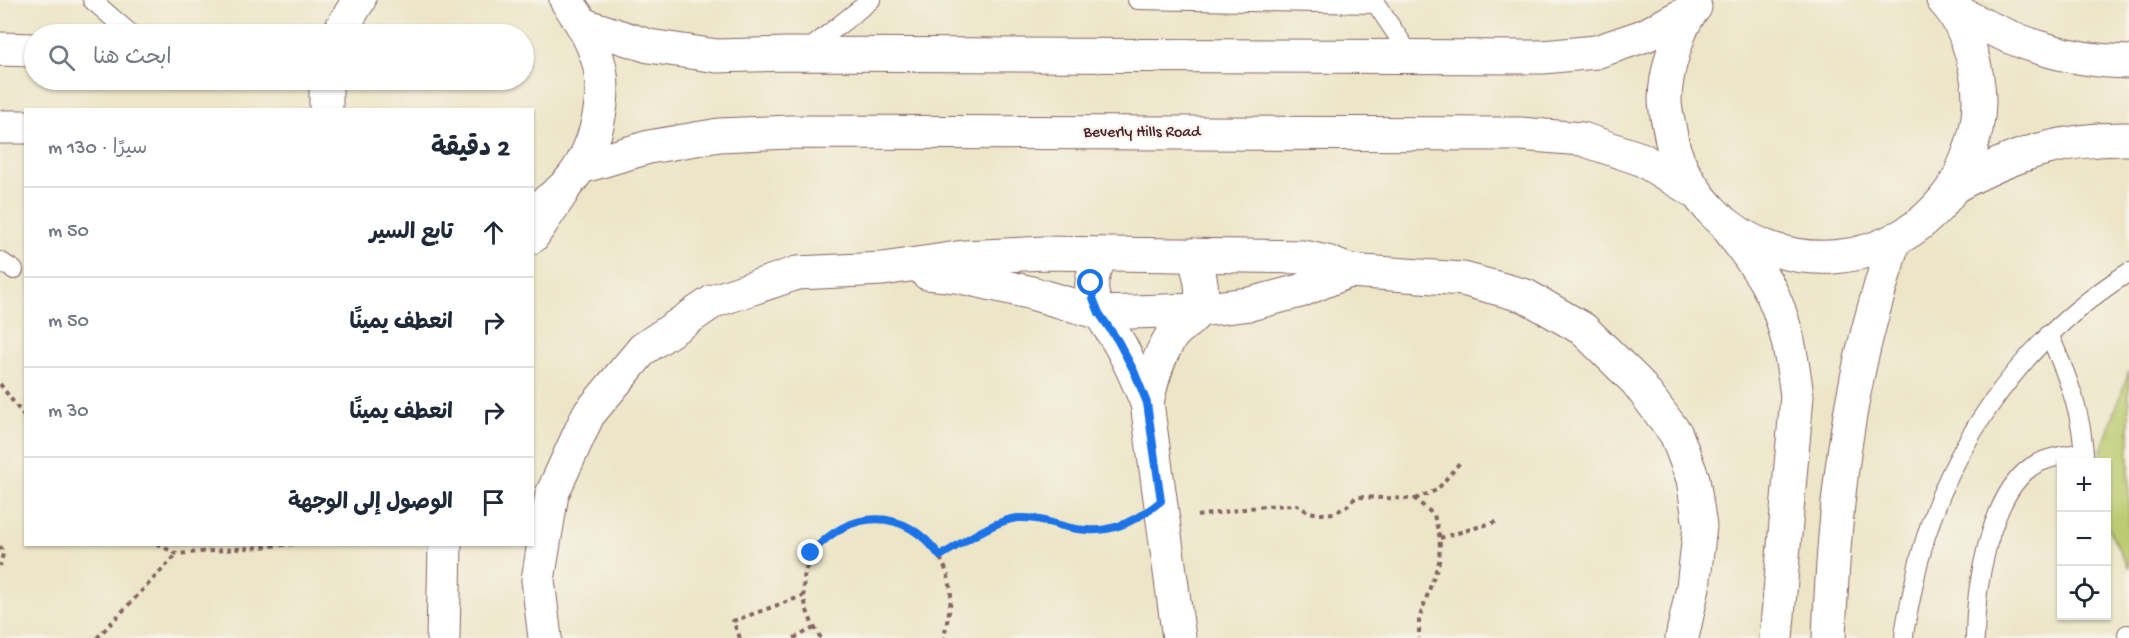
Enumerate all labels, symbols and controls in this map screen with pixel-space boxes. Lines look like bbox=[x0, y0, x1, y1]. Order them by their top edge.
search box bbox=[24, 24, 534, 90]
icon: search bbox=[45, 41, 78, 74]
text: ابحث هنا bbox=[93, 46, 172, 72]
street label: Beverly Hills Road bbox=[1083, 124, 1202, 143]
text: 2 دقيقة bbox=[431, 135, 510, 166]
text: سيرًا · 130 m bbox=[48, 138, 147, 161]
icon: ahead bbox=[477, 216, 510, 249]
text: 50 m bbox=[48, 221, 89, 244]
text: تابع السير bbox=[369, 221, 453, 247]
route start bbox=[1077, 269, 1103, 295]
icon: right bbox=[477, 306, 510, 339]
text: 50 m bbox=[48, 311, 89, 334]
text: انعطف يمينًا bbox=[350, 311, 453, 337]
icon: right bbox=[477, 396, 510, 429]
text: 30 m bbox=[48, 401, 89, 424]
text: انعطف يمينًا bbox=[350, 401, 453, 427]
map controls bbox=[2057, 458, 2111, 620]
button: + bbox=[2057, 458, 2111, 512]
icon: arrive bbox=[477, 486, 510, 519]
text: الوصول إلى الوجهة bbox=[288, 491, 453, 517]
button: − bbox=[2057, 512, 2111, 566]
route end bbox=[797, 539, 823, 565]
button: locate bbox=[2057, 566, 2111, 620]

